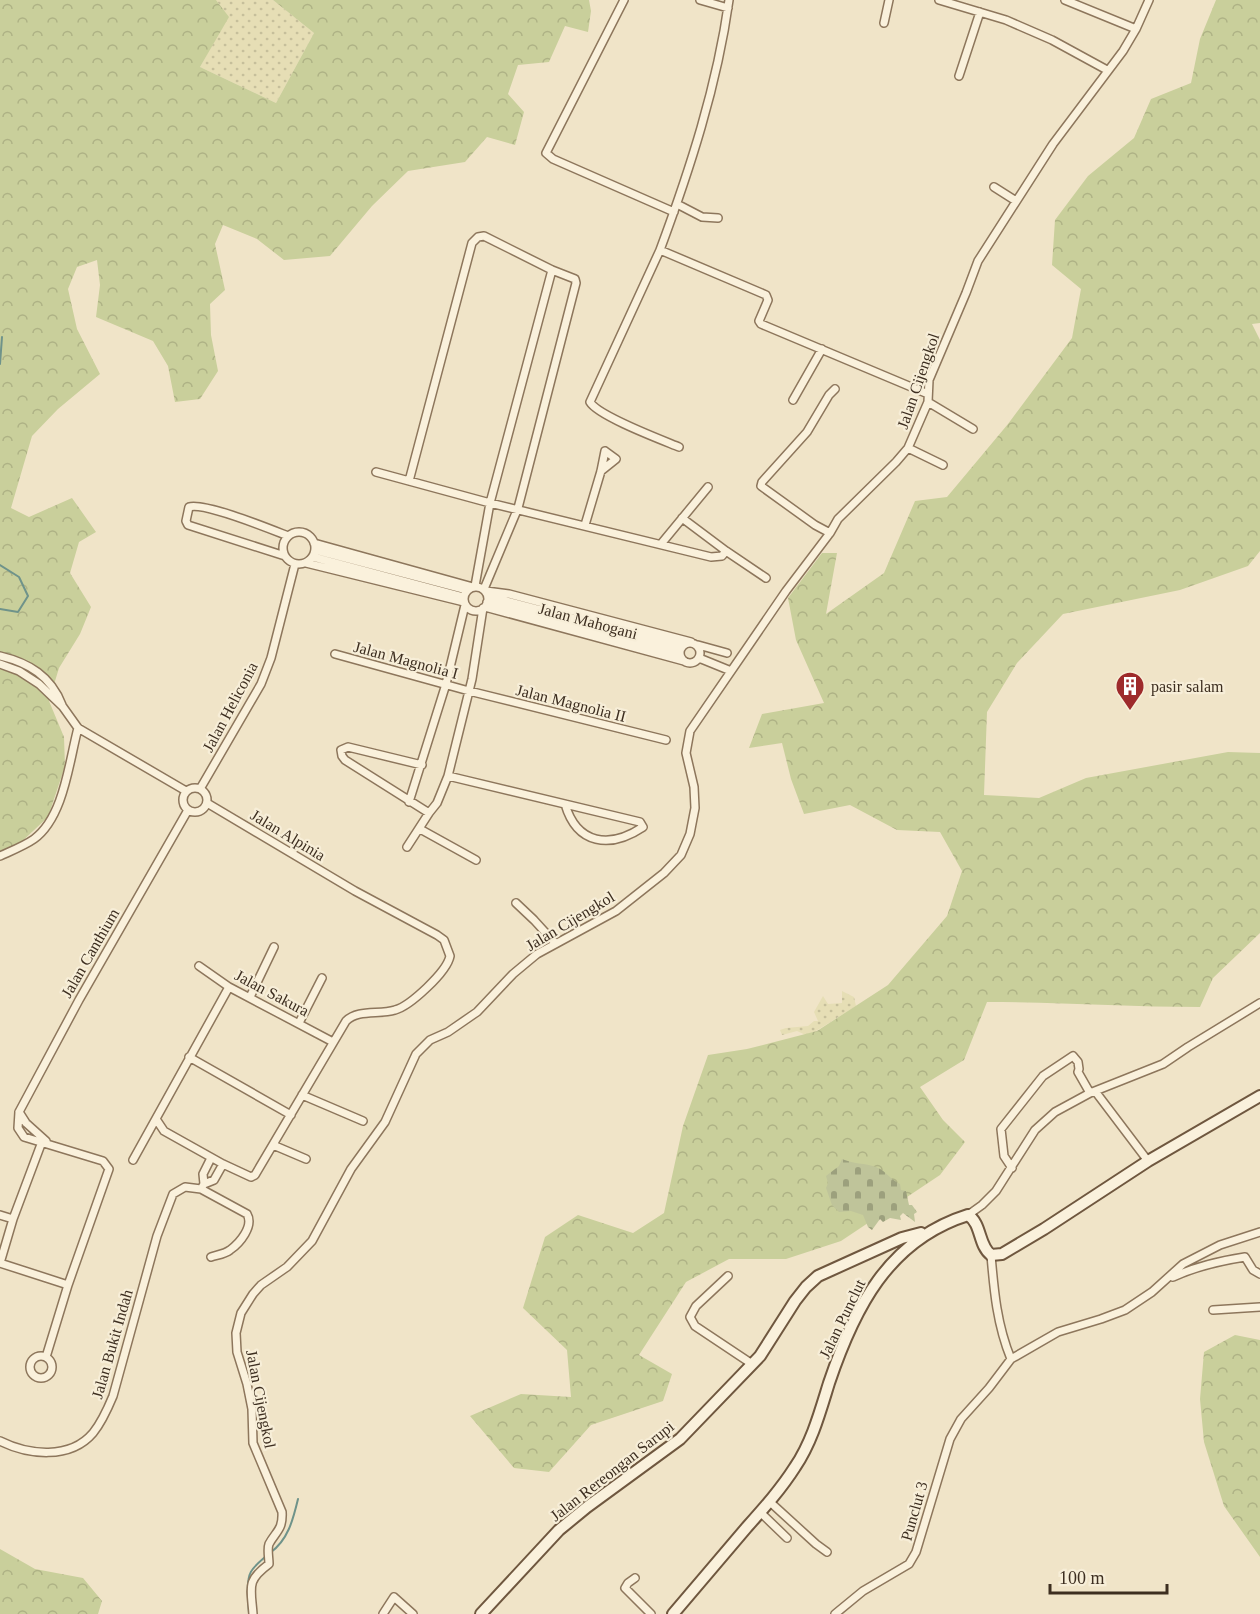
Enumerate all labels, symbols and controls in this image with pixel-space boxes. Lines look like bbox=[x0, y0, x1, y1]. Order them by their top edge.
street label: Jalan Cijengkol bbox=[894, 330, 943, 431]
street label: Jalan Mahogani bbox=[536, 600, 640, 643]
street label: Jalan Magnolia I bbox=[352, 638, 460, 683]
street label: Jalan Heliconia bbox=[199, 659, 261, 755]
building icon: pasir salam bbox=[1114, 670, 1146, 712]
place label: pasir salam bbox=[1151, 678, 1224, 696]
street label: Jalan Magnolia II bbox=[514, 681, 628, 726]
street label: Jalan Alpinia bbox=[247, 806, 328, 865]
street label: Jalan Cijengkol bbox=[523, 888, 618, 955]
street label: Jalan Canthium bbox=[58, 905, 123, 1001]
street label: Jalan Sakura bbox=[232, 966, 312, 1020]
street label: Jalan Punclut bbox=[816, 1276, 869, 1361]
street label: Jalan Bukit Indah bbox=[88, 1287, 136, 1401]
street label: Jalan Cijengkol bbox=[242, 1348, 279, 1450]
street label: Jalan Rereongan Sarupi bbox=[547, 1417, 678, 1525]
street label: Punclut 3 bbox=[897, 1479, 931, 1543]
scale bar bbox=[1050, 1557, 1167, 1595]
text: 100 m bbox=[1059, 1568, 1105, 1588]

